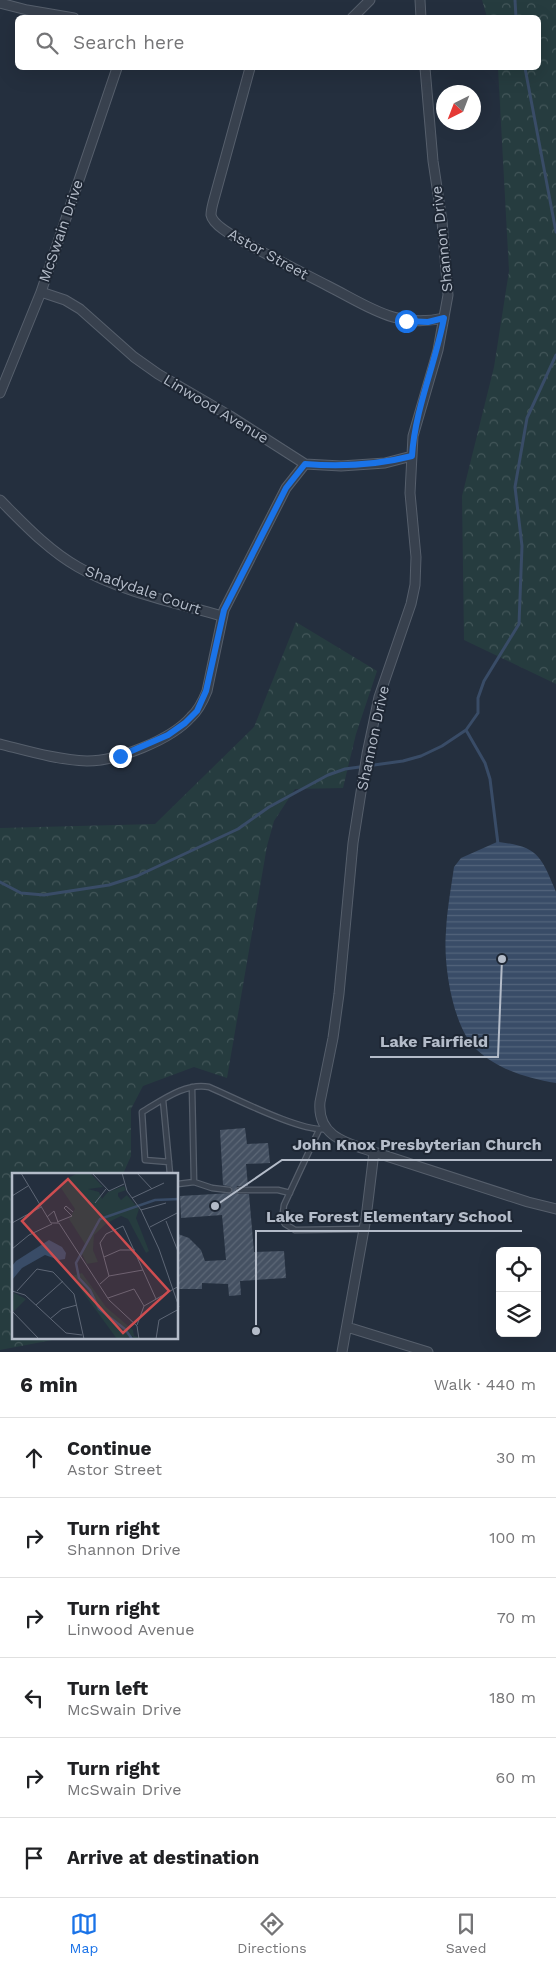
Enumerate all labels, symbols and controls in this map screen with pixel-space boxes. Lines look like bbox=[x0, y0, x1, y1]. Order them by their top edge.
search box bbox=[15, 15, 541, 70]
icon: search bbox=[33, 29, 61, 57]
text: Search here bbox=[73, 31, 184, 54]
north arrow bbox=[436, 85, 481, 130]
street label: McSwain Drive bbox=[35, 177, 87, 285]
street label: Shannon Drive bbox=[427, 185, 457, 293]
street label: Astor Street bbox=[225, 225, 312, 284]
route start bbox=[395, 310, 418, 333]
street label: Linwood Avenue bbox=[160, 371, 272, 447]
street label: Shadydale Court bbox=[83, 562, 204, 618]
street label: Shannon Drive bbox=[353, 684, 393, 792]
route end bbox=[109, 745, 132, 768]
callout: Lake Fairfield bbox=[370, 1026, 498, 1057]
text: Lake Fairfield bbox=[380, 1032, 488, 1051]
callout: John Knox Presbyterian Church bbox=[282, 1129, 552, 1160]
text: John Knox Presbyterian Church bbox=[292, 1135, 542, 1154]
inset map bbox=[12, 1173, 179, 1340]
callout: Lake Forest Elementary School bbox=[256, 1200, 522, 1231]
text: Lake Forest Elementary School bbox=[266, 1207, 513, 1226]
map controls bbox=[496, 1247, 541, 1337]
button: locate bbox=[496, 1247, 541, 1292]
button: layers bbox=[496, 1292, 541, 1337]
text: 6 min bbox=[20, 1372, 78, 1397]
text: Walk · 440 m bbox=[434, 1375, 536, 1394]
text: Continue bbox=[67, 1437, 151, 1460]
icon: ahead bbox=[20, 1444, 48, 1472]
text: 30 m bbox=[496, 1448, 536, 1467]
text: Astor Street bbox=[67, 1460, 162, 1479]
text: Turn right bbox=[67, 1517, 160, 1540]
icon: right bbox=[20, 1524, 48, 1552]
text: 100 m bbox=[489, 1528, 536, 1547]
text: Shannon Drive bbox=[67, 1540, 181, 1559]
text: Turn right bbox=[67, 1597, 160, 1620]
icon: right bbox=[20, 1604, 48, 1632]
text: 70 m bbox=[497, 1608, 536, 1627]
text: Linwood Avenue bbox=[67, 1620, 194, 1639]
text: Turn left bbox=[67, 1677, 148, 1700]
icon: left bbox=[20, 1684, 48, 1712]
text: 180 m bbox=[489, 1688, 536, 1707]
text: McSwain Drive bbox=[67, 1700, 181, 1719]
text: Turn right bbox=[67, 1757, 160, 1780]
icon: right bbox=[20, 1764, 48, 1792]
text: 60 m bbox=[496, 1768, 536, 1787]
text: McSwain Drive bbox=[67, 1780, 181, 1799]
icon: arrive bbox=[20, 1844, 48, 1872]
text: Arrive at destination bbox=[67, 1846, 259, 1869]
tab: Map bbox=[70, 1910, 98, 1956]
tab: Directions bbox=[237, 1910, 307, 1956]
tab: Saved bbox=[446, 1910, 486, 1956]

